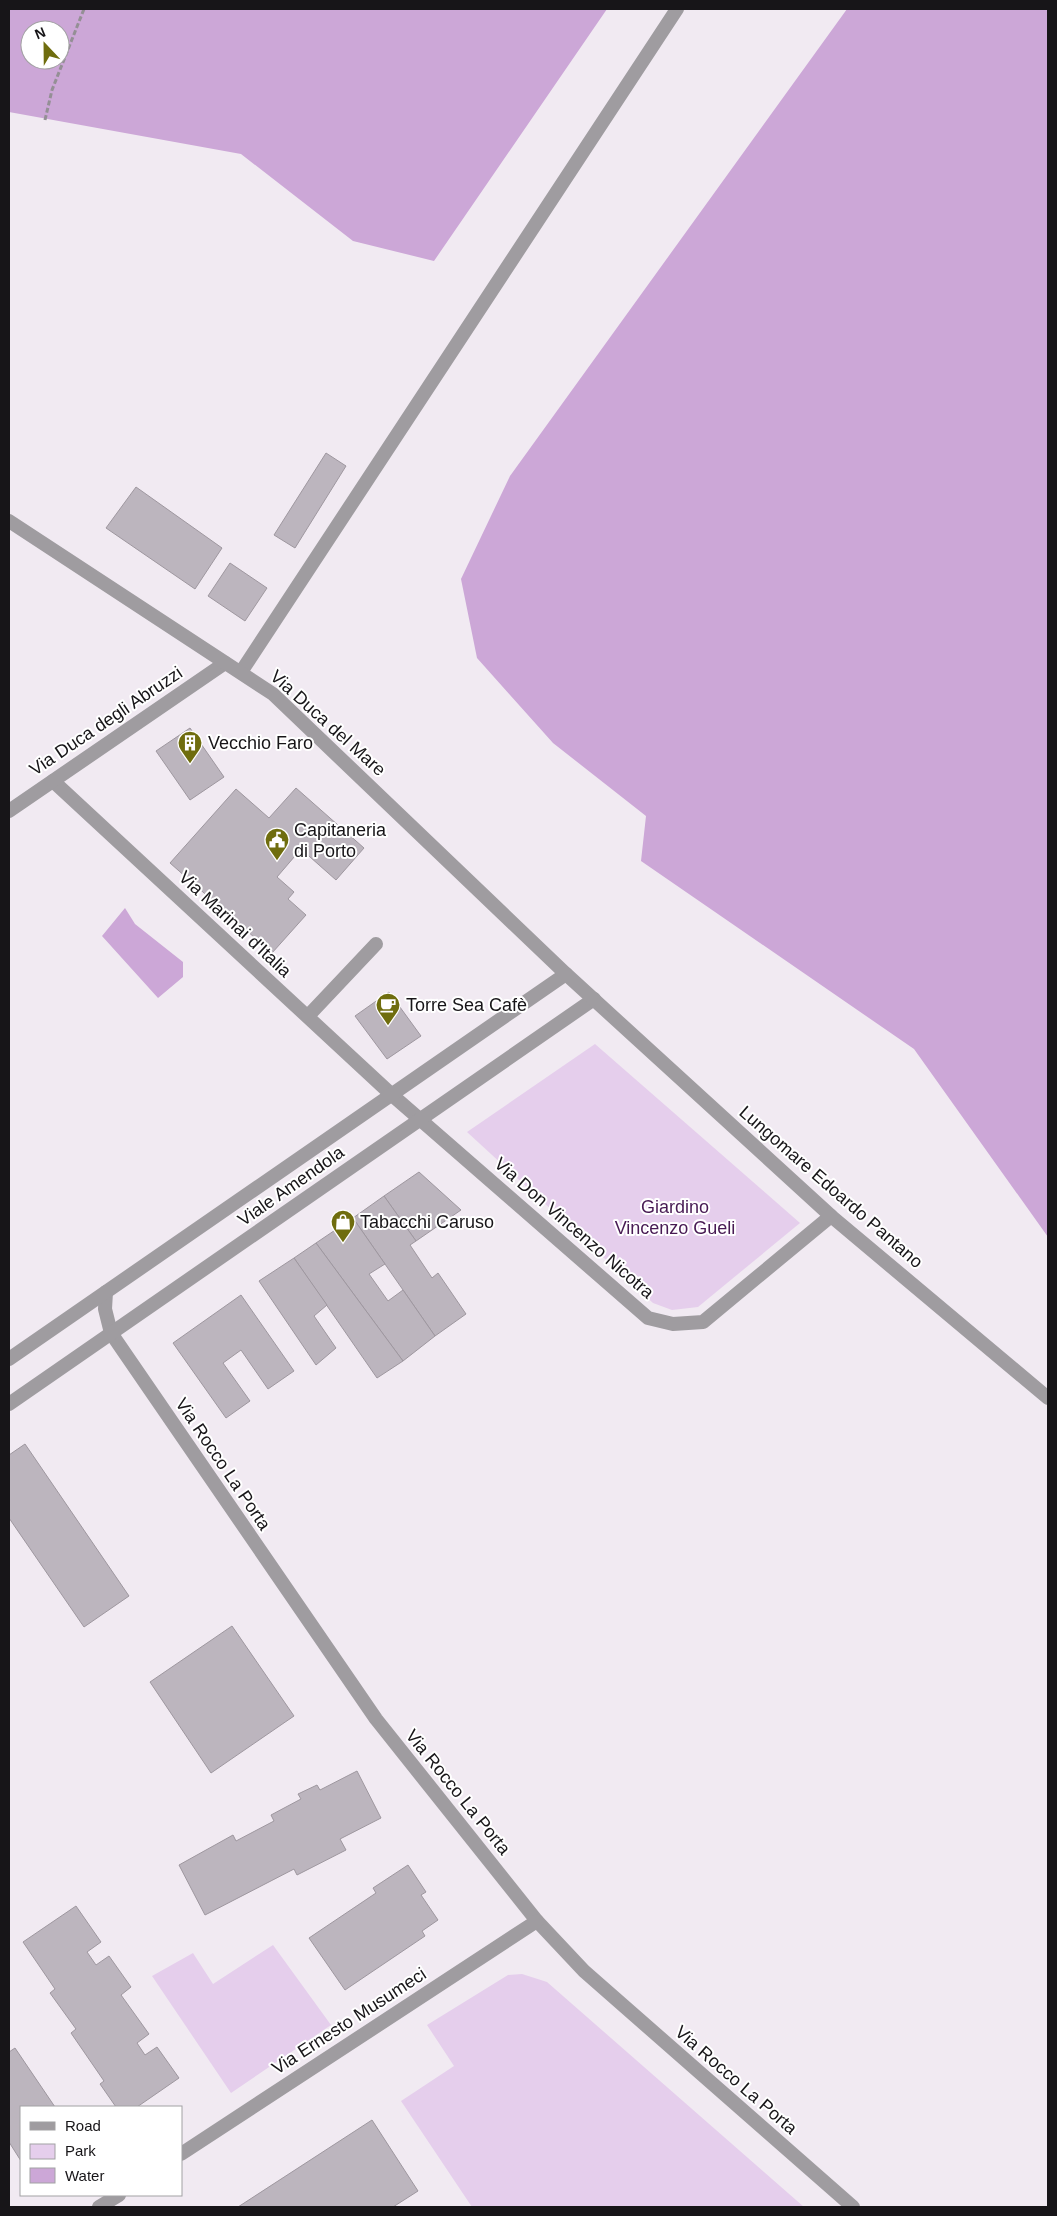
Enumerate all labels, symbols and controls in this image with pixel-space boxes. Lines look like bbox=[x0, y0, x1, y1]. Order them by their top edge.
north arrow bbox=[20, 20, 70, 70]
text: N bbox=[32, 24, 48, 42]
street label: Via Duca degli Abruzzi bbox=[26, 662, 186, 780]
street label: Via Duca del Mare bbox=[266, 666, 390, 780]
building icon: Vecchio Faro bbox=[177, 730, 203, 764]
place label: Vecchio Faro bbox=[208, 733, 313, 753]
place label: Capitaneria di Porto bbox=[294, 820, 387, 861]
public building icon: Capitaneria di Porto bbox=[264, 827, 290, 861]
street label: Via Marinai d'Italia bbox=[175, 867, 296, 982]
cafe icon: Torre Sea Cafè bbox=[375, 992, 401, 1026]
place label: Torre Sea Cafè bbox=[406, 995, 527, 1015]
street label: Lungomare Edoardo Pantano bbox=[735, 1102, 927, 1272]
street label: Viale Amendola bbox=[234, 1141, 349, 1230]
street label: Via Don Vincenzo Nicotra bbox=[490, 1153, 658, 1303]
park label: Giardino Vincenzo Gueli bbox=[615, 1197, 735, 1238]
shop icon: Tabacchi Caruso bbox=[330, 1209, 356, 1243]
place label: Tabacchi Caruso bbox=[360, 1212, 494, 1232]
street label: Via Rocco La Porta bbox=[171, 1394, 275, 1535]
street label: Via Rocco La Porta bbox=[402, 1726, 515, 1859]
street label: Via Ernesto Musumeci bbox=[268, 1964, 430, 2078]
street label: Via Rocco La Porta bbox=[671, 2022, 802, 2139]
legend bbox=[20, 2106, 182, 2196]
text: Road bbox=[65, 2117, 101, 2134]
text: Park bbox=[65, 2142, 96, 2159]
text: Water bbox=[65, 2167, 104, 2184]

